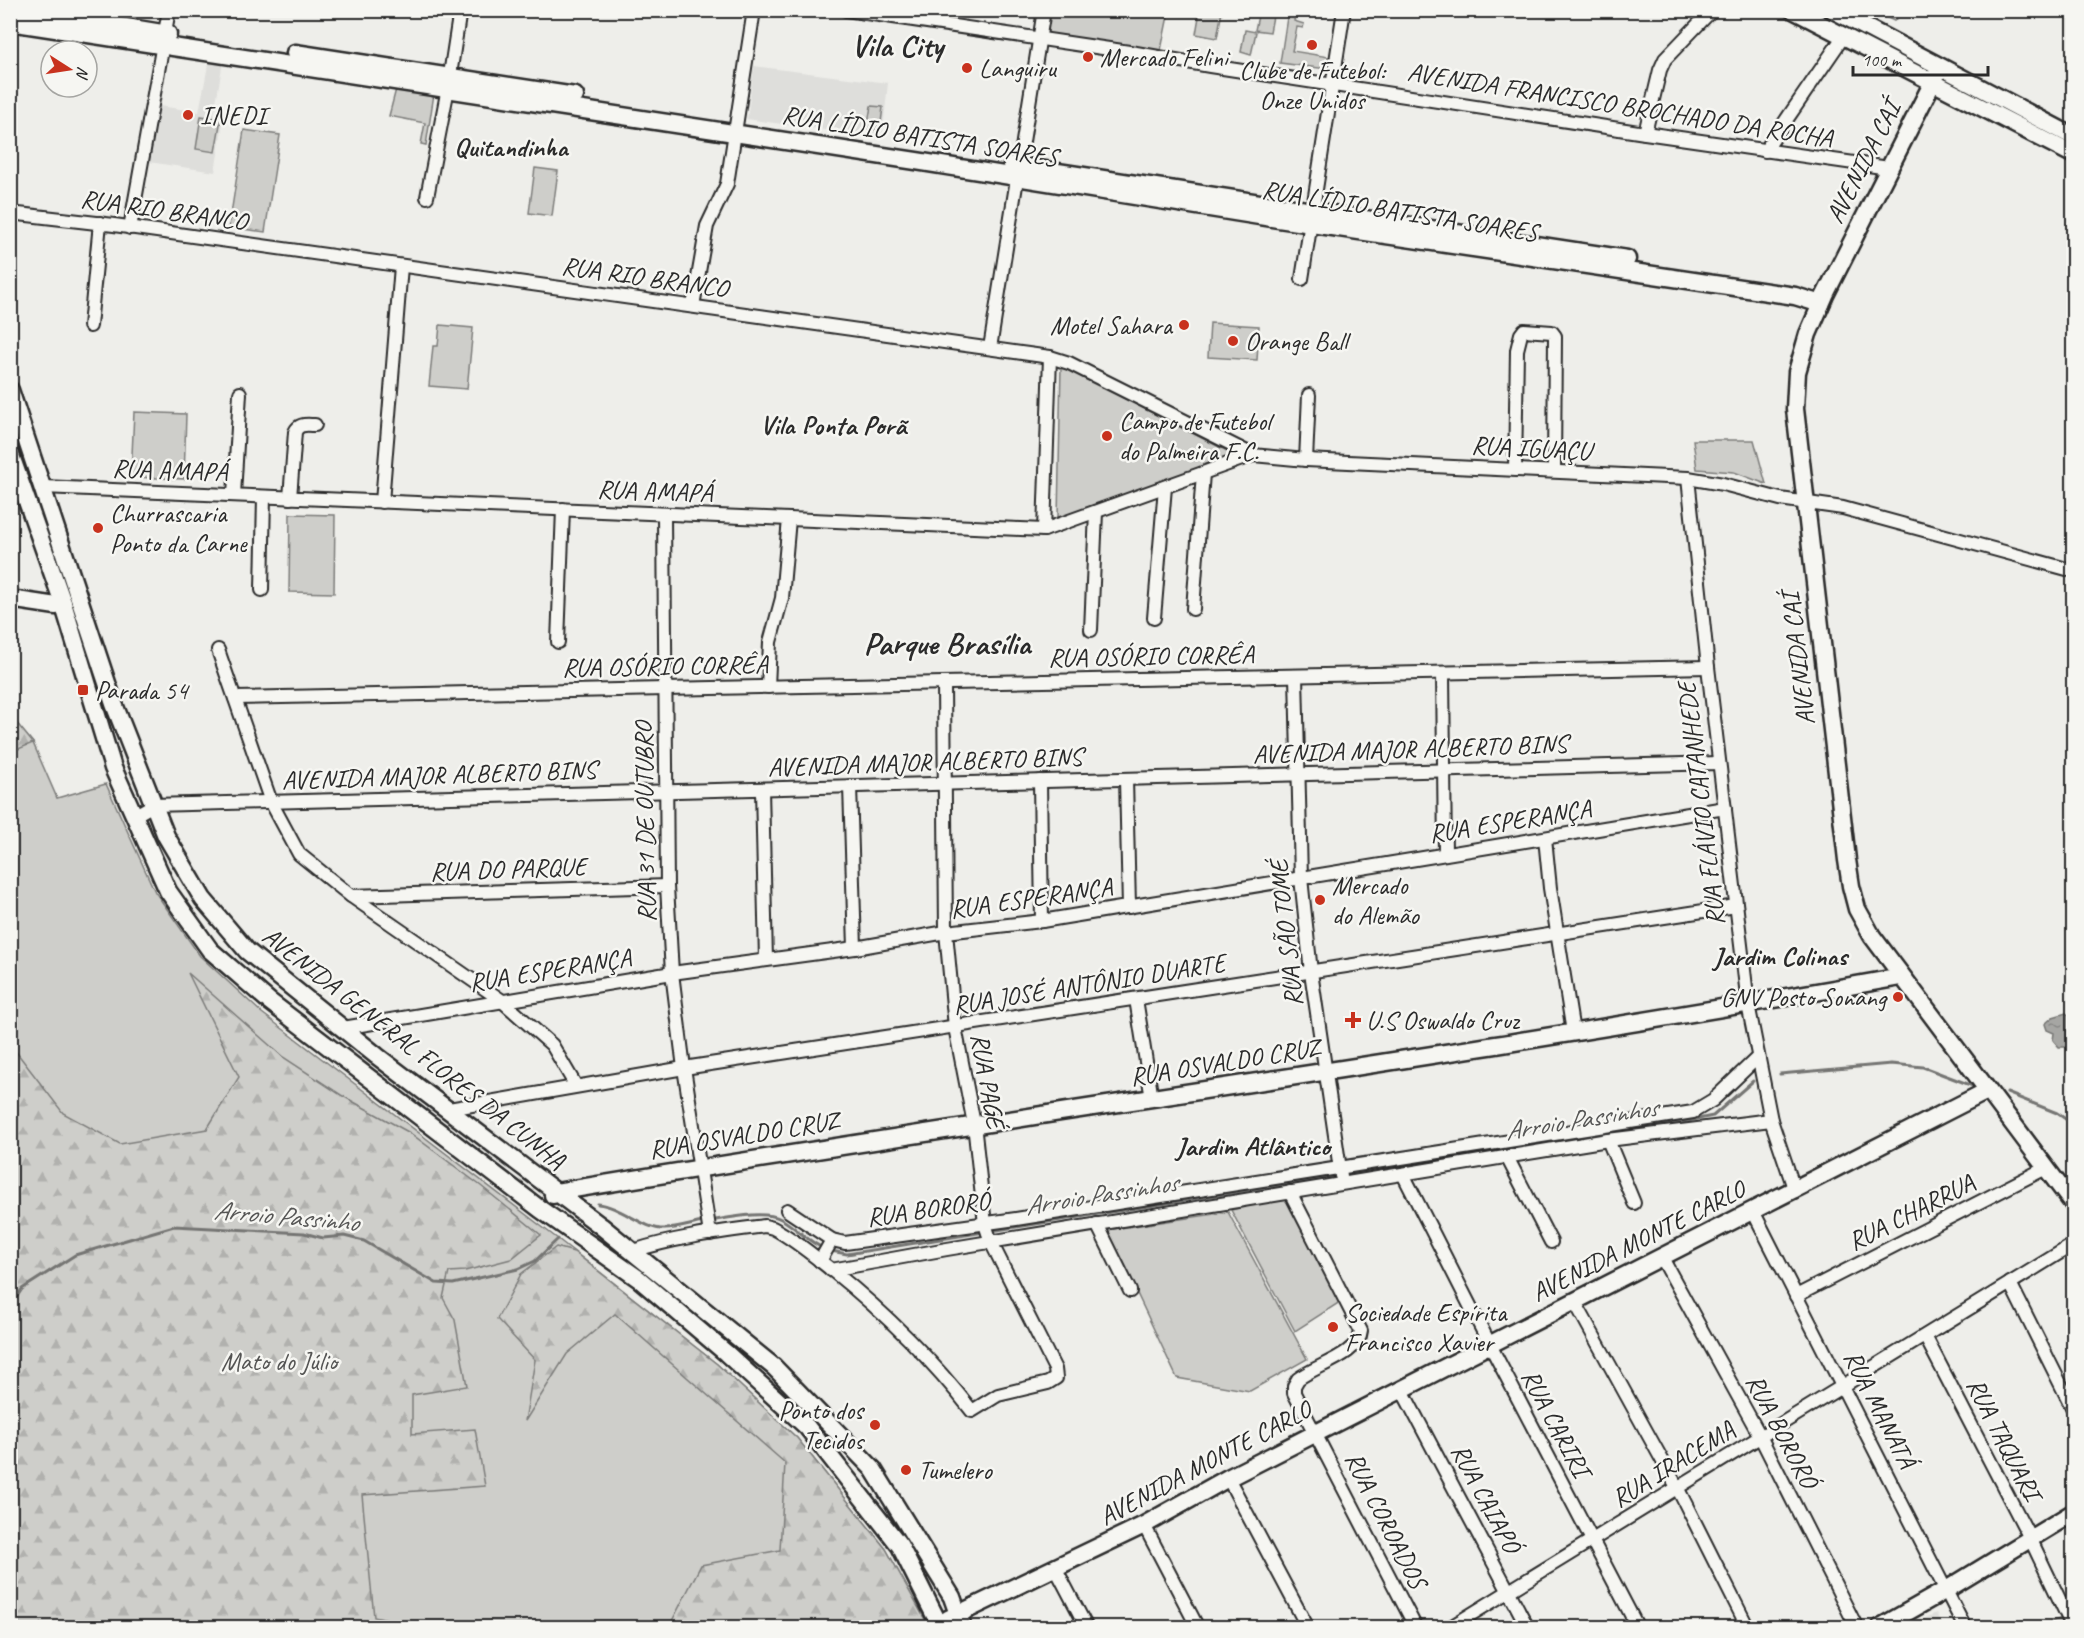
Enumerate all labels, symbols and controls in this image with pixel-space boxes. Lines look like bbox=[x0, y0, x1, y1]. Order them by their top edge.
district label: Vila City bbox=[851, 25, 946, 66]
marker: Clube de Futebol: Onze Unidos bbox=[1305, 38, 1319, 52]
north arrow bbox=[39, 39, 99, 99]
scale bar bbox=[1853, 39, 1988, 77]
place label: Mercado Felini bbox=[1100, 41, 1231, 74]
text: 100 m bbox=[1862, 49, 1903, 71]
marker: Mercado Felini bbox=[1081, 50, 1095, 64]
place label: Languiru bbox=[979, 52, 1057, 85]
place label: Clube de Futebol: Onze Unidos bbox=[1239, 54, 1388, 117]
street label: AVENIDA FRANCISCO BROCHADO DA ROCHA bbox=[1405, 55, 1837, 155]
marker: Languiru bbox=[960, 61, 974, 75]
text: N bbox=[71, 65, 94, 82]
street label: AVENIDA CAÍ bbox=[1818, 90, 1910, 229]
street label: RUA LÍDIO BATISTA SOARES bbox=[780, 98, 1064, 175]
place label: INEDI bbox=[200, 99, 272, 132]
marker: INEDI bbox=[181, 108, 195, 122]
district label: Quitandinha bbox=[454, 130, 570, 164]
street label: RUA LÍDIO BATISTA SOARES bbox=[1260, 173, 1544, 250]
street label: RUA RIO BRANCO bbox=[79, 182, 252, 238]
street label: RUA RIO BRANCO bbox=[560, 249, 733, 305]
place label: Motel Sahara bbox=[1050, 309, 1174, 342]
marker: Motel Sahara bbox=[1177, 318, 1191, 332]
place label: Orange Ball bbox=[1245, 325, 1352, 358]
marker: Orange Ball bbox=[1226, 334, 1240, 348]
place label: Campo de Futebol do Palmeira F.C. bbox=[1119, 405, 1275, 468]
district label: Vila Ponta Porã bbox=[760, 408, 909, 442]
street label: RUA IGUAÇU bbox=[1471, 428, 1596, 468]
marker: Campo de Futebol do Palmeira F.C. bbox=[1100, 429, 1114, 443]
street label: RUA AMAPÁ bbox=[112, 451, 231, 489]
street label: RUA AMAPÁ bbox=[597, 472, 716, 510]
place label: Churrascaria Ponto da Carne bbox=[110, 497, 248, 560]
marker: Churrascaria Ponto da Carne bbox=[91, 521, 105, 535]
street label: AVENIDA CAÍ bbox=[1773, 585, 1822, 727]
district label: Parque Brasília bbox=[864, 623, 1033, 664]
street label: RUA OSÓRIO CORRÊA bbox=[1048, 638, 1256, 674]
street label: RUA OSÓRIO CORRÊA bbox=[562, 648, 770, 684]
place label: Parada 54 bbox=[95, 674, 190, 707]
street label: RUA FLÁVIO CATANHEDE bbox=[1669, 677, 1732, 928]
marker: Parada 54 bbox=[76, 683, 90, 697]
street label: RUA 31 DE OUTUBRO bbox=[627, 718, 663, 922]
street label: AVENIDA MAJOR ALBERTO BINS bbox=[1252, 727, 1573, 771]
street label: AVENIDA MAJOR ALBERTO BINS bbox=[767, 740, 1088, 784]
street label: AVENIDA MAJOR ALBERTO BINS bbox=[281, 753, 602, 797]
street label: RUA ESPERANÇA bbox=[1427, 792, 1595, 850]
street label: RUA DO PARQUE bbox=[429, 850, 590, 888]
street label: RUA SÃO TOMÉ bbox=[1262, 855, 1310, 1008]
place label: Mercado do Alemão bbox=[1332, 869, 1421, 932]
street label: RUA ESPERANÇA bbox=[948, 870, 1116, 926]
marker: Mercado do Alemão bbox=[1313, 893, 1327, 907]
street label: AVENIDA GENERAL FLORES DA CUNHA bbox=[256, 919, 573, 1177]
district label: Jardim Colinas bbox=[1711, 939, 1849, 973]
street label: RUA ESPERANÇA bbox=[467, 941, 635, 999]
street label: RUA JOSÉ ANTÔNIO DUARTE bbox=[950, 946, 1231, 1022]
place label: GNV Posto Sonang bbox=[1720, 981, 1888, 1014]
marker: GNV Posto Sonang bbox=[1891, 990, 1905, 1004]
place label: U.S Oswaldo Cruz bbox=[1366, 1004, 1521, 1037]
marker: U.S Oswaldo Cruz bbox=[1344, 1011, 1362, 1029]
street label: RUA OSVALDO CRUZ bbox=[1128, 1030, 1326, 1093]
street label: RUA PAGÉ bbox=[963, 1031, 1013, 1134]
water label: Arroio Passinhos bbox=[1503, 1089, 1664, 1148]
street label: RUA OSVALDO CRUZ bbox=[647, 1103, 845, 1166]
district label: Jardim Atlântico bbox=[1174, 1129, 1332, 1163]
water label: Arroio Passinhos bbox=[1023, 1164, 1184, 1223]
street label: RUA CHARRUA bbox=[1842, 1166, 1981, 1258]
street label: AVENIDA MONTE CARLO bbox=[1526, 1171, 1753, 1309]
street label: RUA BORORÓ bbox=[864, 1184, 995, 1234]
water label: Arroio Passinho bbox=[213, 1193, 363, 1240]
place label: Sociedade Espírita Francisco Xavier bbox=[1345, 1296, 1508, 1359]
marker: Sociedade Espírita Francisco Xavier bbox=[1326, 1320, 1340, 1334]
park label: Mato do Júlio bbox=[221, 1345, 340, 1378]
street label: RUA MANATÁ bbox=[1836, 1345, 1925, 1476]
street label: RUA CARIRI bbox=[1514, 1364, 1601, 1487]
street label: RUA BORORÓ bbox=[1738, 1369, 1827, 1496]
street label: RUA TAQUARI bbox=[1959, 1373, 2051, 1510]
street label: AVENIDA MONTE CARLO bbox=[1093, 1392, 1319, 1533]
place label: Ponto dos Tecidos bbox=[778, 1394, 865, 1457]
street label: RUA IRACEMA bbox=[1605, 1413, 1742, 1515]
marker: Ponto dos Tecidos bbox=[868, 1418, 882, 1432]
street label: RUA CAIAPÓ bbox=[1444, 1438, 1530, 1561]
street label: RUA COROADOS bbox=[1337, 1446, 1436, 1597]
place label: Tumelero bbox=[918, 1454, 993, 1487]
marker: Tumelero bbox=[899, 1463, 913, 1477]

